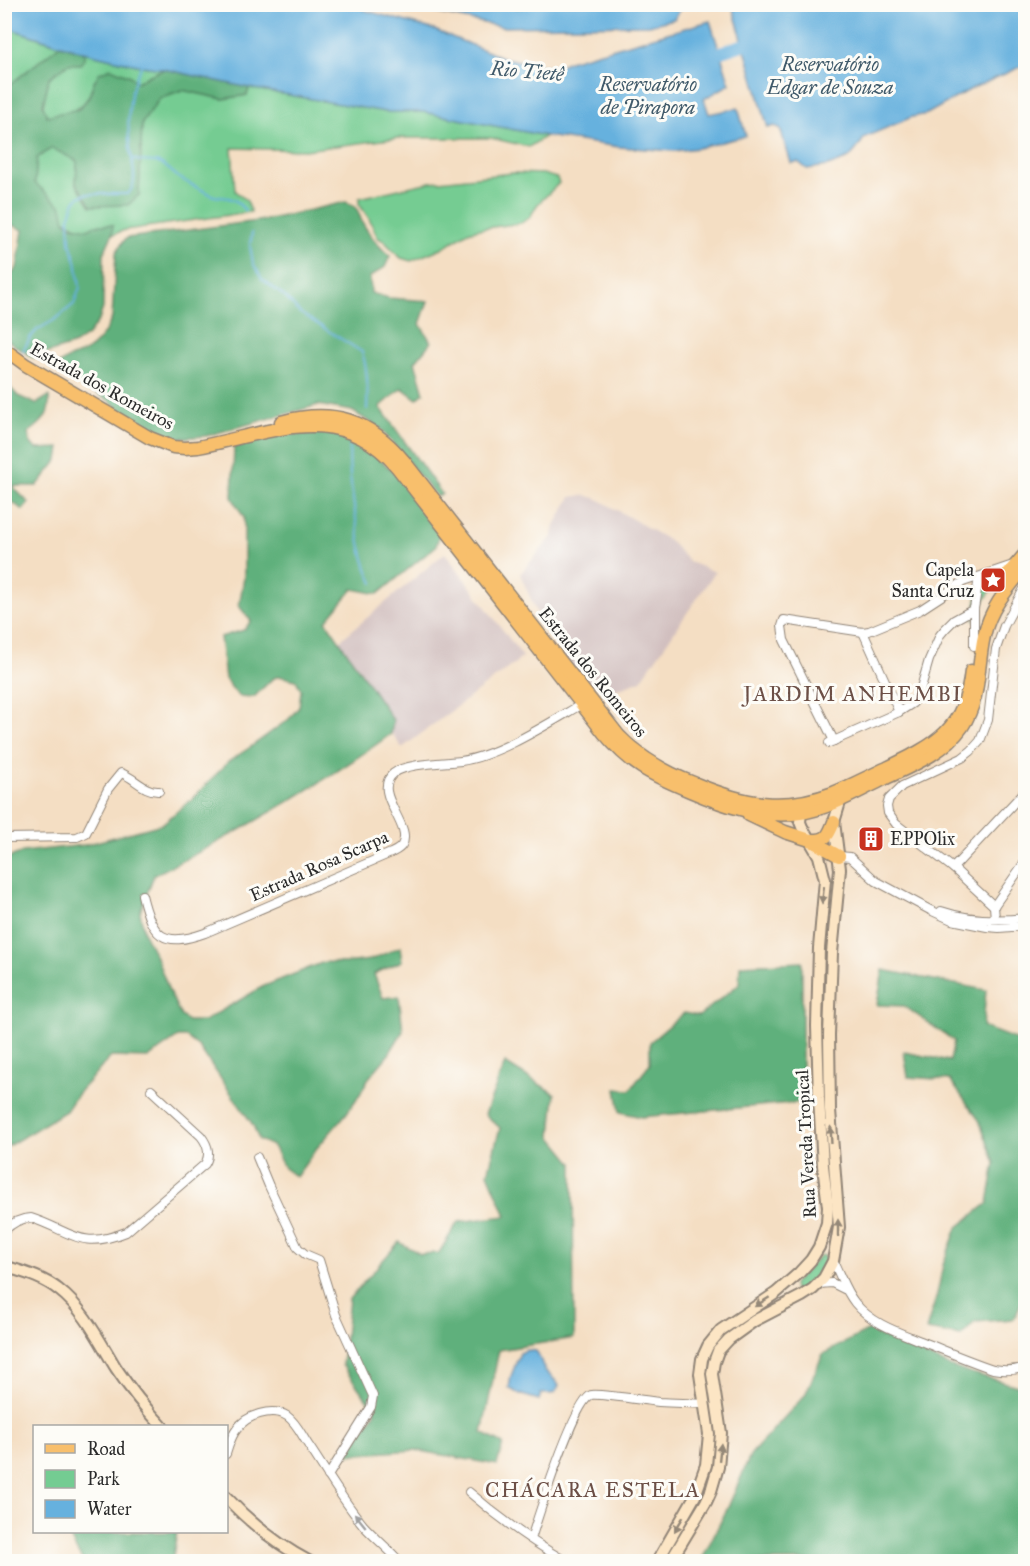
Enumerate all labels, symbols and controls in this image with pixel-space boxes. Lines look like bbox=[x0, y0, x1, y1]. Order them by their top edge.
water label: Reservatório Edgar de Souza bbox=[766, 52, 893, 99]
water label: Rio Tietê bbox=[488, 56, 566, 86]
water label: Reservatório de Pirapora bbox=[598, 72, 697, 120]
street label: Estrada dos Romeiros bbox=[26, 337, 178, 435]
place label: Capela Santa Cruz bbox=[892, 559, 974, 602]
place icon: Capela Santa Cruz bbox=[978, 565, 1008, 595]
street label: Estrada dos Romeiros bbox=[534, 603, 652, 741]
district label: JARDIM ANHEMBI bbox=[741, 681, 963, 707]
building icon: EPPOlix bbox=[856, 824, 886, 854]
street label: Estrada Rosa Scarpa bbox=[246, 825, 392, 906]
place label: EPPOlix bbox=[890, 828, 955, 850]
one-way arrow bbox=[818, 885, 828, 904]
street label: Rua Vereda Tropical bbox=[791, 1069, 821, 1219]
one-way arrow bbox=[827, 1126, 836, 1145]
one-way arrow bbox=[833, 1218, 843, 1237]
one-way arrow bbox=[754, 1296, 770, 1307]
legend bbox=[33, 1425, 228, 1533]
text: Road bbox=[87, 1438, 125, 1460]
one-way arrow bbox=[715, 1442, 725, 1461]
text: Park bbox=[87, 1468, 120, 1490]
district label: CHÁCARA ESTELA bbox=[485, 1477, 701, 1503]
text: Water bbox=[87, 1498, 132, 1520]
one-way arrow bbox=[354, 1512, 366, 1527]
one-way arrow bbox=[673, 1516, 684, 1532]

